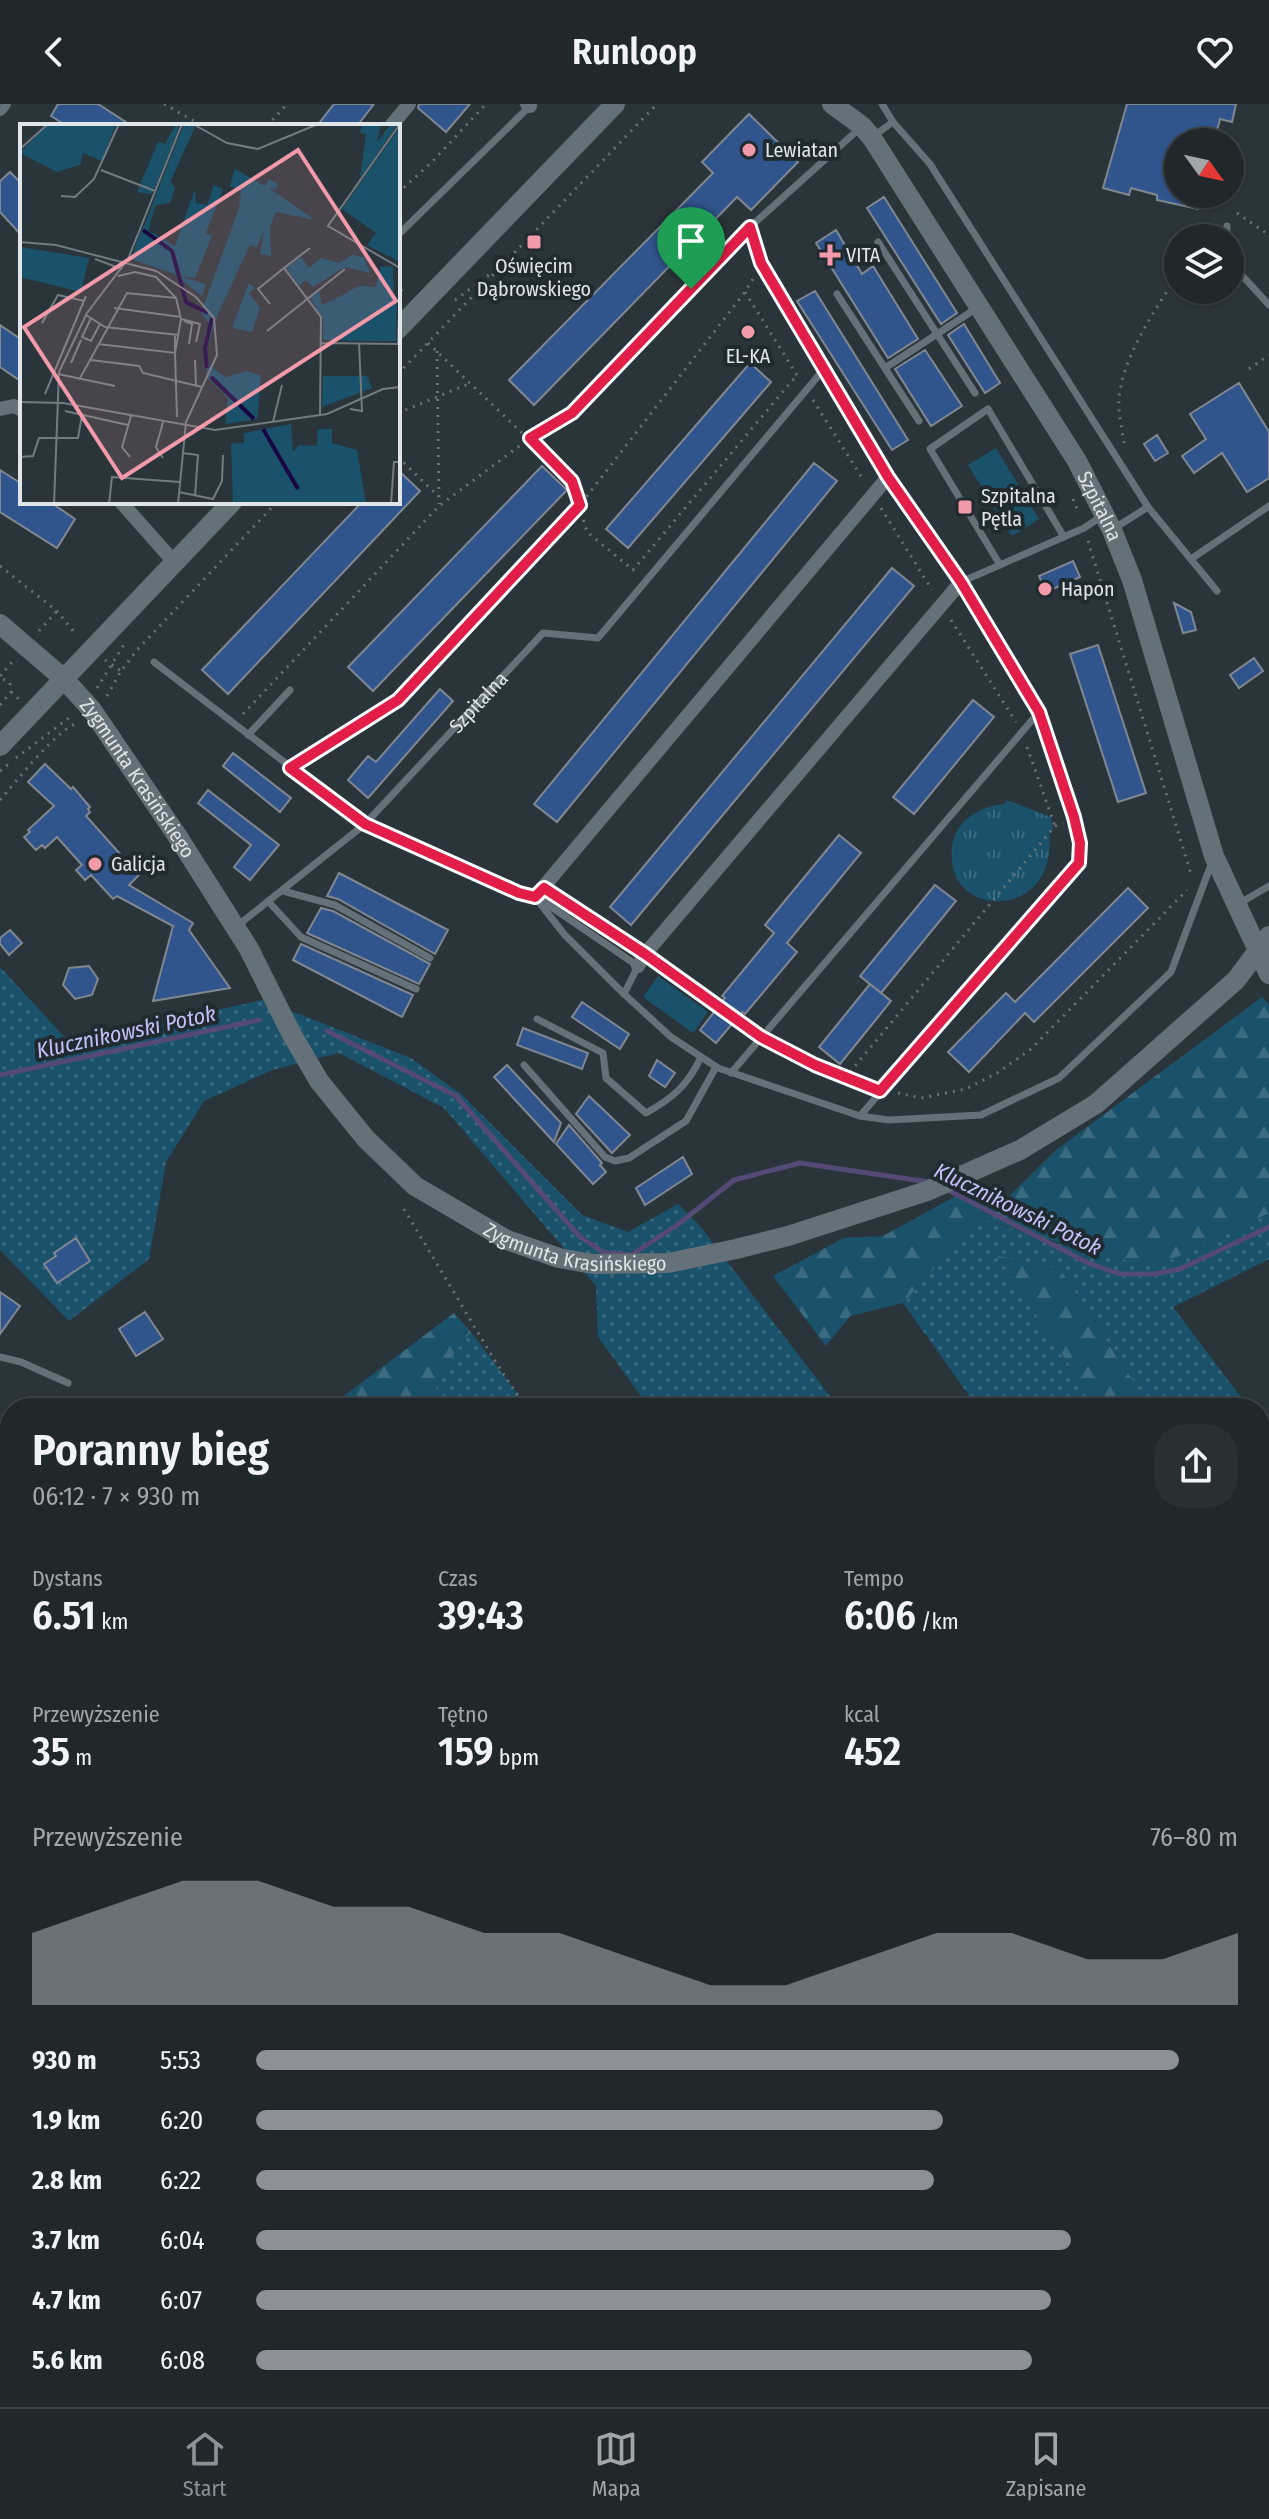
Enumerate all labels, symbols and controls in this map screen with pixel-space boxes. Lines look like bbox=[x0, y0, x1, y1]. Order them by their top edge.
icon: back bbox=[32, 30, 76, 74]
text: Runloop bbox=[572, 30, 697, 74]
icon: heart bbox=[1193, 30, 1237, 74]
inset map bbox=[20, 124, 400, 504]
north arrow bbox=[1164, 128, 1244, 208]
map controls bbox=[1164, 128, 1244, 304]
place label: Lewiatan bbox=[765, 138, 838, 162]
marker: Lewiatan bbox=[740, 141, 758, 159]
pin bbox=[657, 207, 725, 289]
icon: arrive bbox=[669, 219, 713, 263]
button: layers bbox=[1164, 224, 1244, 304]
marker: Oświęcim Dąbrowskiego bbox=[525, 233, 543, 251]
place label: VITA bbox=[846, 243, 881, 267]
marker: VITA bbox=[821, 246, 839, 264]
place label: Oświęcim Dąbrowskiego bbox=[477, 254, 591, 301]
marker: EL-KA bbox=[739, 323, 757, 341]
place label: EL-KA bbox=[726, 344, 771, 368]
street label: Szpitalna bbox=[1072, 467, 1127, 544]
place label: Szpitalna Pętla bbox=[981, 484, 1056, 531]
marker: Szpitalna Pętla bbox=[956, 498, 974, 516]
place label: Hapon bbox=[1061, 577, 1115, 601]
marker: Hapon bbox=[1036, 580, 1054, 598]
street label: Szpitalna bbox=[444, 667, 513, 738]
street label: Zygmunta Krasińskiego bbox=[75, 693, 200, 862]
place label: Galicja bbox=[111, 852, 166, 876]
marker: Galicja bbox=[86, 855, 104, 873]
water label: Klucznikowski Potok bbox=[34, 1000, 218, 1064]
water label: Klucznikowski Potok bbox=[930, 1157, 1106, 1261]
street label: Zygmunta Krasińskiego bbox=[479, 1217, 667, 1276]
text: Poranny bieg bbox=[32, 1424, 269, 1477]
button: share bbox=[1154, 1424, 1238, 1508]
text: 06:12 · 7 × 930 m bbox=[32, 1481, 200, 1512]
text: Dystans bbox=[32, 1565, 103, 1592]
text: Czas bbox=[438, 1565, 478, 1592]
text: Tempo bbox=[844, 1565, 904, 1592]
text: 6.51 bbox=[32, 1592, 96, 1640]
text: 39:43 bbox=[438, 1592, 524, 1640]
text: 6:06 bbox=[844, 1592, 916, 1640]
text: km bbox=[96, 1608, 128, 1635]
text: /km bbox=[916, 1608, 959, 1635]
text: Przewyższenie bbox=[32, 1701, 160, 1728]
text: Tętno bbox=[438, 1701, 488, 1728]
text: kcal bbox=[844, 1701, 880, 1728]
text: 35 bbox=[32, 1728, 70, 1776]
text: 159 bbox=[438, 1728, 494, 1776]
text: 452 bbox=[844, 1728, 901, 1776]
text: m bbox=[70, 1744, 92, 1771]
text: bpm bbox=[494, 1744, 539, 1771]
text: Przewyższenie bbox=[32, 1822, 183, 1853]
text: 76–80 m bbox=[1150, 1822, 1238, 1853]
text: 930 m bbox=[32, 2045, 97, 2076]
text: 5:53 bbox=[160, 2045, 201, 2076]
text: 1.9 km bbox=[32, 2105, 100, 2136]
text: 6:20 bbox=[160, 2105, 203, 2136]
text: 2.8 km bbox=[32, 2165, 102, 2196]
text: 6:22 bbox=[160, 2165, 201, 2196]
text: 3.7 km bbox=[32, 2225, 100, 2256]
text: 6:04 bbox=[160, 2225, 205, 2256]
text: 4.7 km bbox=[32, 2285, 101, 2316]
text: 6:07 bbox=[160, 2285, 202, 2316]
text: 5.6 km bbox=[32, 2345, 103, 2376]
text: 6:08 bbox=[160, 2345, 205, 2376]
tab: Start bbox=[183, 2427, 227, 2502]
tab: Mapa bbox=[592, 2427, 641, 2502]
tab: Zapisane bbox=[1006, 2427, 1086, 2502]

